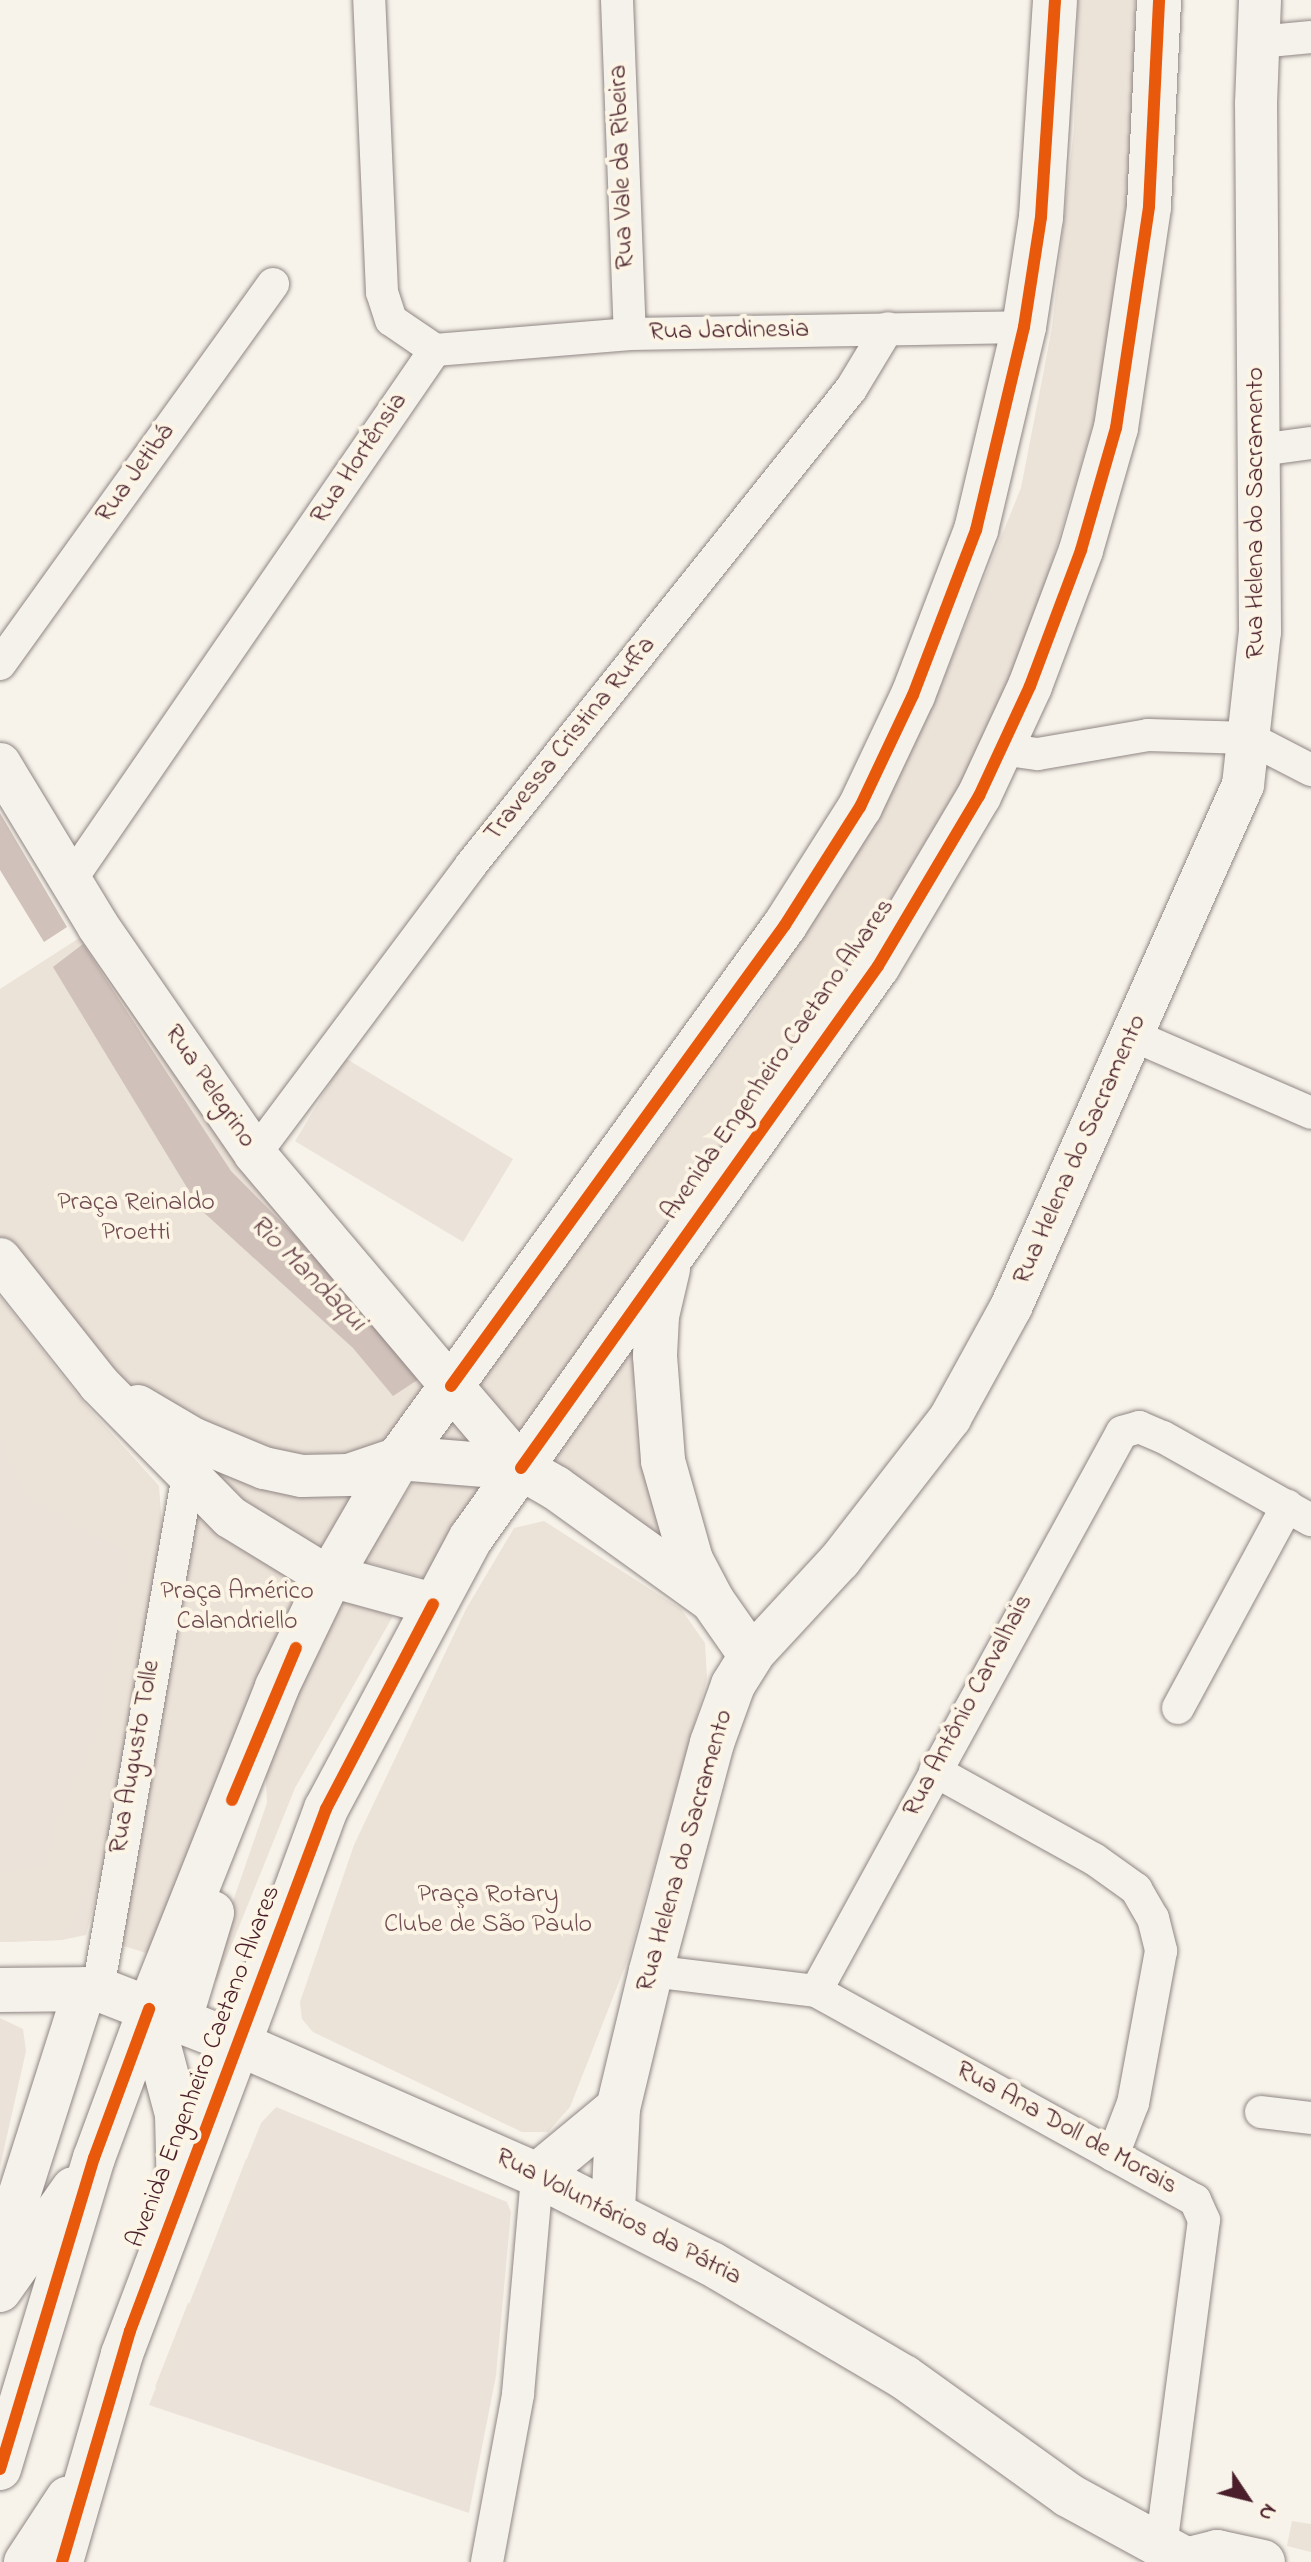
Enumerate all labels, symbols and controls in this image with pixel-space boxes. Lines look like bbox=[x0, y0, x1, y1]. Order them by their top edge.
street label: Rua Vale da Ribeira bbox=[604, 64, 642, 270]
street label: Rua Jardinesia bbox=[649, 315, 809, 349]
street label: Rua Helena do Sacramento bbox=[1241, 367, 1273, 659]
street label: Rua Hortênsia bbox=[305, 387, 415, 531]
street label: Rua Jetibá bbox=[90, 419, 182, 529]
street label: Travessa Cristina Ruffa bbox=[479, 631, 663, 849]
street label: Avenida Engenheiro Caetano Alvares bbox=[656, 893, 902, 1227]
street label: Rua Helena do Sacramento bbox=[1007, 1010, 1155, 1290]
street label: Rua Pelegrino bbox=[156, 1020, 262, 1154]
park label: Praça Reinaldo Proetti bbox=[57, 1188, 215, 1250]
water label: Rio Mandaqui bbox=[242, 1209, 372, 1339]
park label: Praça Américo Calandriello bbox=[160, 1577, 314, 1638]
street label: Rua Antônio Carvalhais bbox=[897, 1589, 1041, 1823]
street label: Rua Augusto Tolle bbox=[104, 1658, 168, 1856]
street label: Rua Helena do Sacramento bbox=[631, 1706, 741, 1996]
park label: Praça Rotary Clube de São Paulo bbox=[384, 1880, 592, 1942]
street label: Avenida Engenheiro Caetano Alvares bbox=[121, 1881, 289, 2253]
street label: Rua Ana Doll de Morais bbox=[950, 2055, 1182, 2203]
street label: Rua Voluntários da Pátria bbox=[490, 2142, 746, 2294]
north arrow bbox=[1207, 2458, 1287, 2538]
text: N bbox=[1249, 2496, 1284, 2527]

